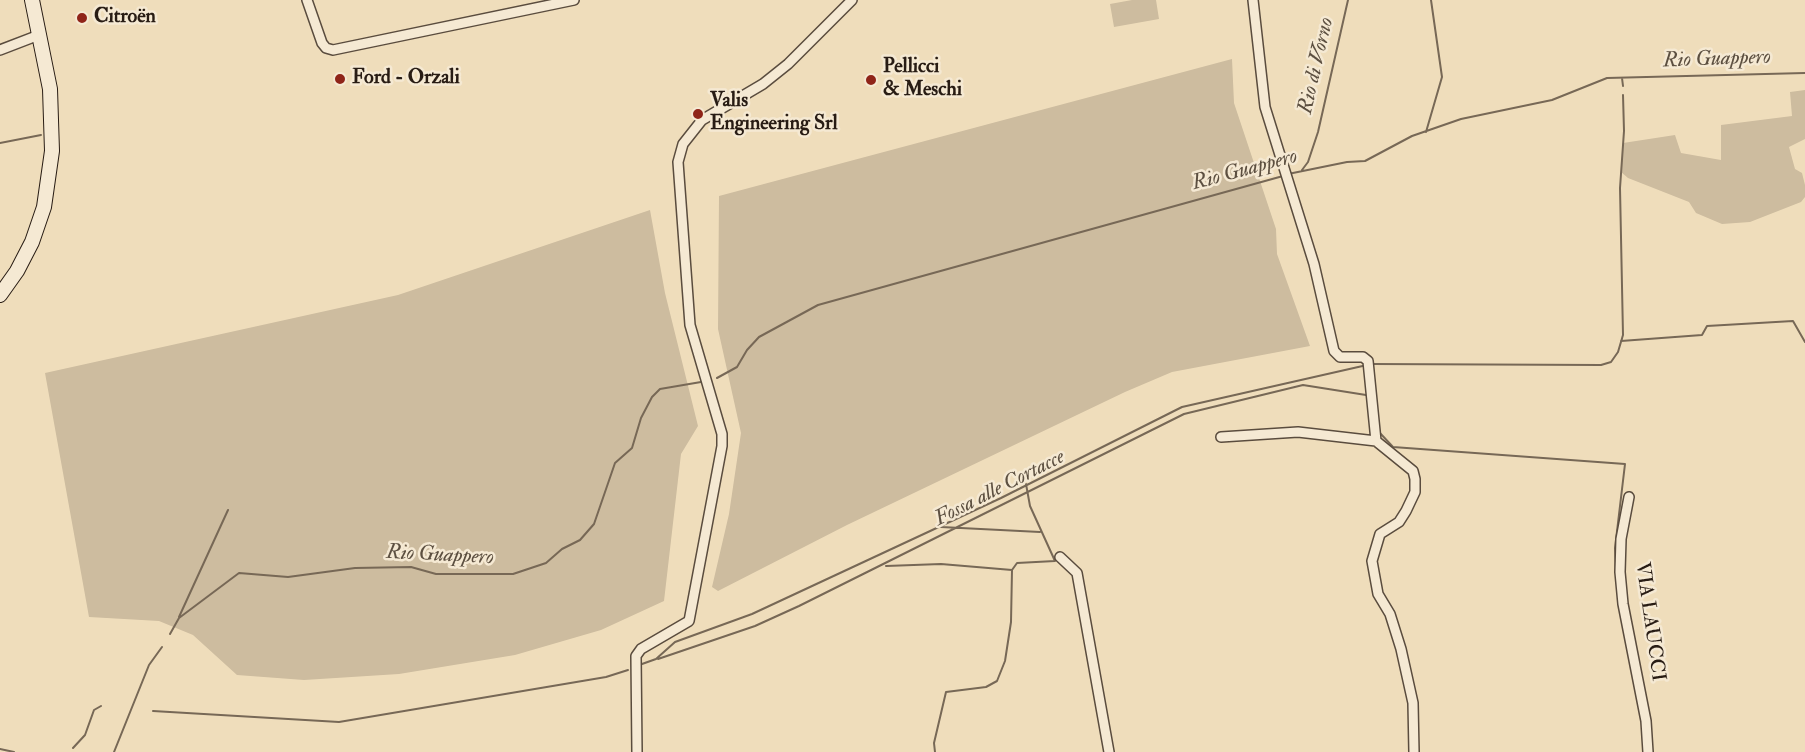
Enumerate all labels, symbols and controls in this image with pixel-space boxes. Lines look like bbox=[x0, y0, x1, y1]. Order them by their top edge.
place label: Citroën bbox=[94, 6, 156, 30]
marker: Citroën bbox=[75, 11, 89, 25]
water label: Rio di Vorno bbox=[1294, 15, 1340, 117]
water label: Rio Guappero bbox=[1663, 46, 1771, 74]
place label: Pellicci & Meschi bbox=[883, 56, 962, 103]
place label: Ford - Orzali bbox=[352, 67, 460, 91]
marker: Ford - Orzali bbox=[333, 72, 347, 86]
marker: Pellicci & Meschi bbox=[864, 73, 878, 87]
place label: Valis Engineering Srl bbox=[710, 90, 838, 137]
marker: Valis Engineering Srl bbox=[691, 107, 705, 121]
water label: Rio Guappero bbox=[1190, 145, 1300, 197]
water label: Fossa alle Cortacce bbox=[931, 445, 1069, 533]
water label: Rio Guappero bbox=[386, 541, 494, 571]
street label: VIA LAUCCI bbox=[1629, 561, 1669, 683]

